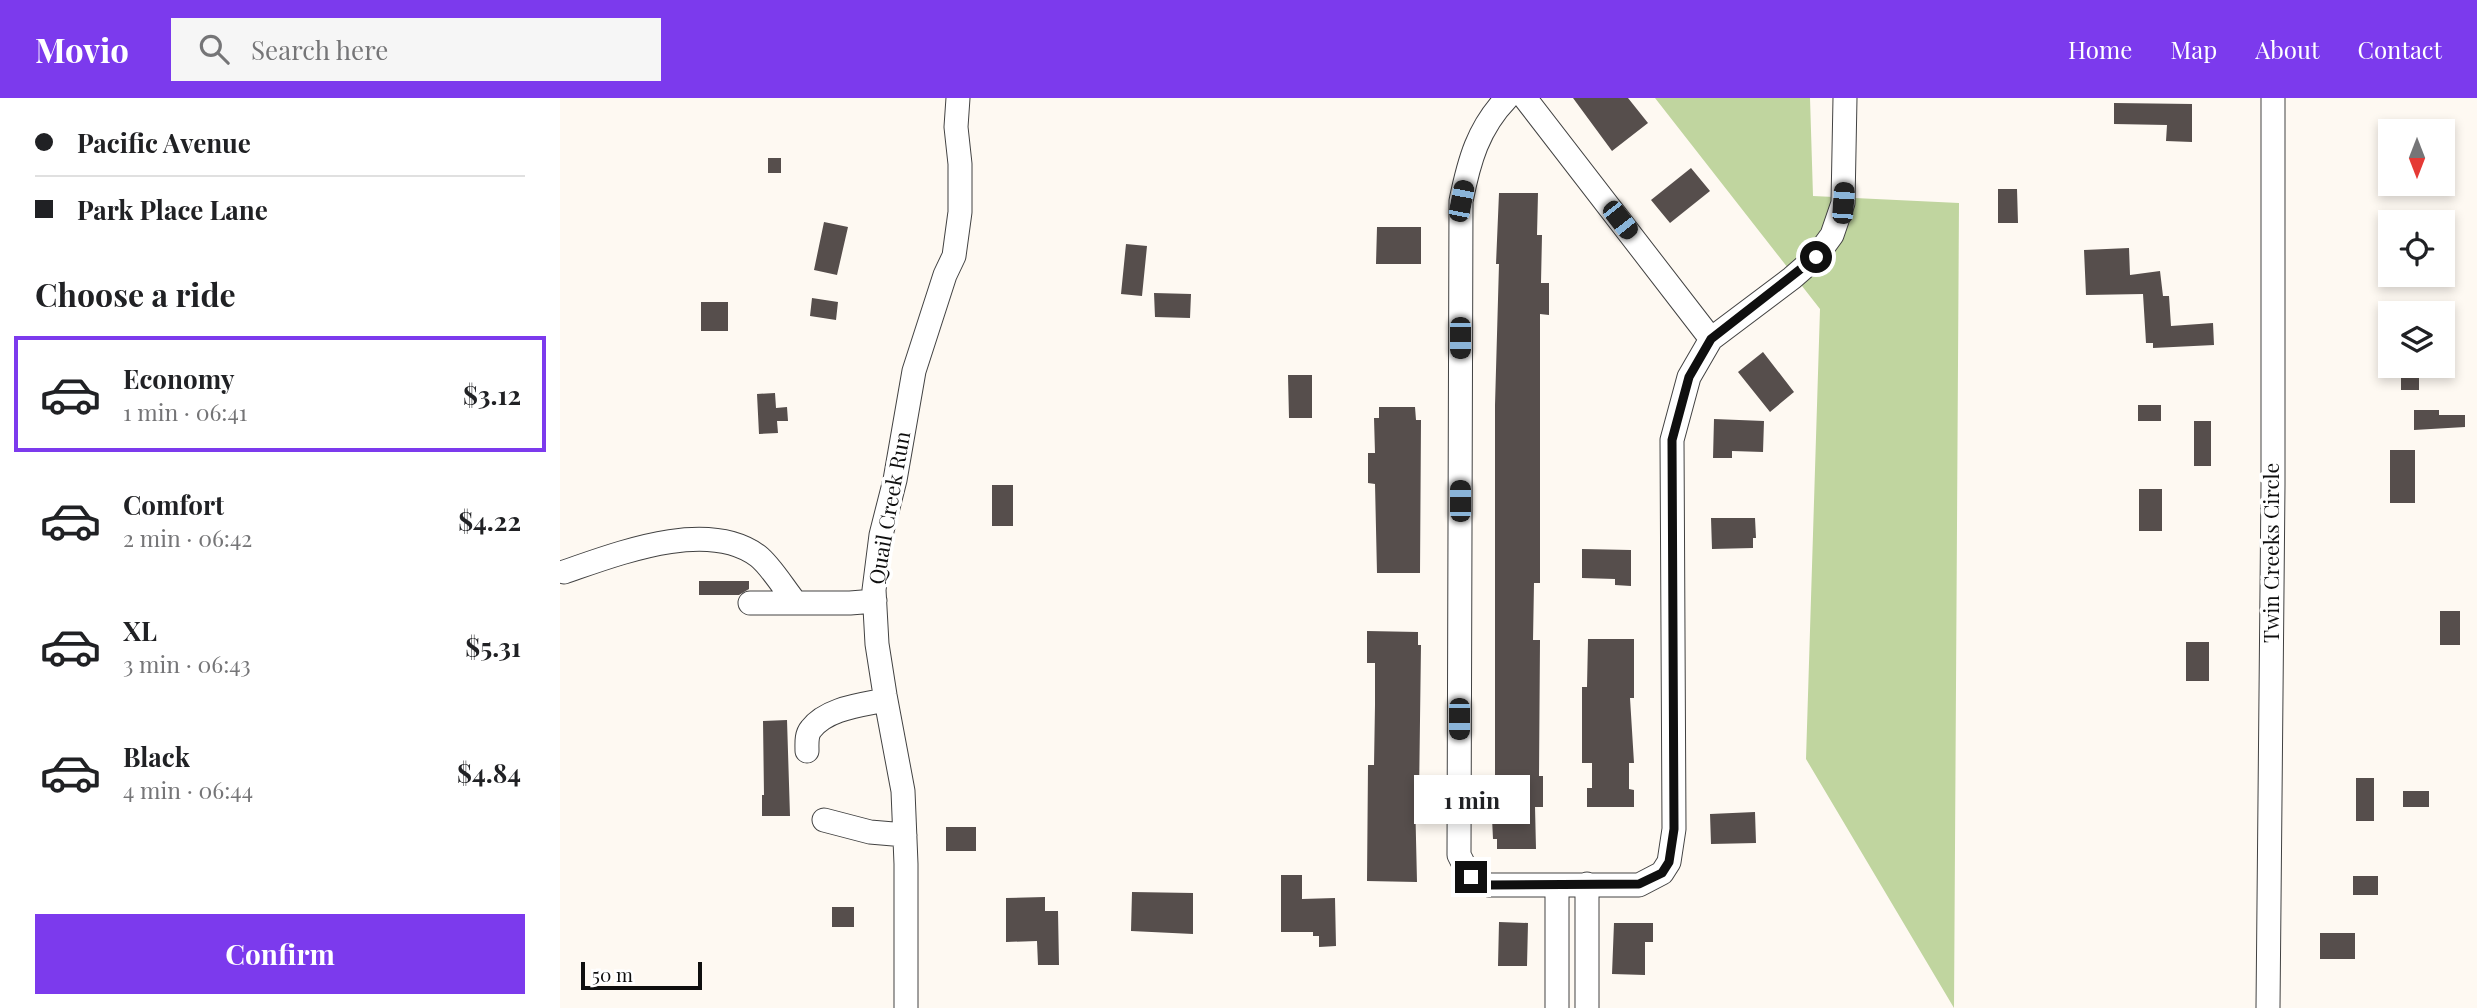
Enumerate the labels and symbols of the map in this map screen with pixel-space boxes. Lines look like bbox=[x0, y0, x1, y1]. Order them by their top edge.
north arrow bbox=[2378, 119, 2455, 196]
car bbox=[1447, 178, 1476, 224]
car bbox=[1832, 181, 1855, 225]
car bbox=[1599, 197, 1642, 243]
route start bbox=[1800, 241, 1832, 273]
car bbox=[1450, 317, 1471, 359]
street label: Quail Creek Run bbox=[861, 428, 915, 586]
street label: Twin Creeks Circle bbox=[2256, 463, 2284, 643]
car bbox=[1450, 480, 1471, 522]
car bbox=[1449, 698, 1470, 740]
callout: 1 min bbox=[1413, 776, 1529, 824]
route end bbox=[1455, 861, 1487, 893]
scale bar bbox=[581, 959, 702, 991]

